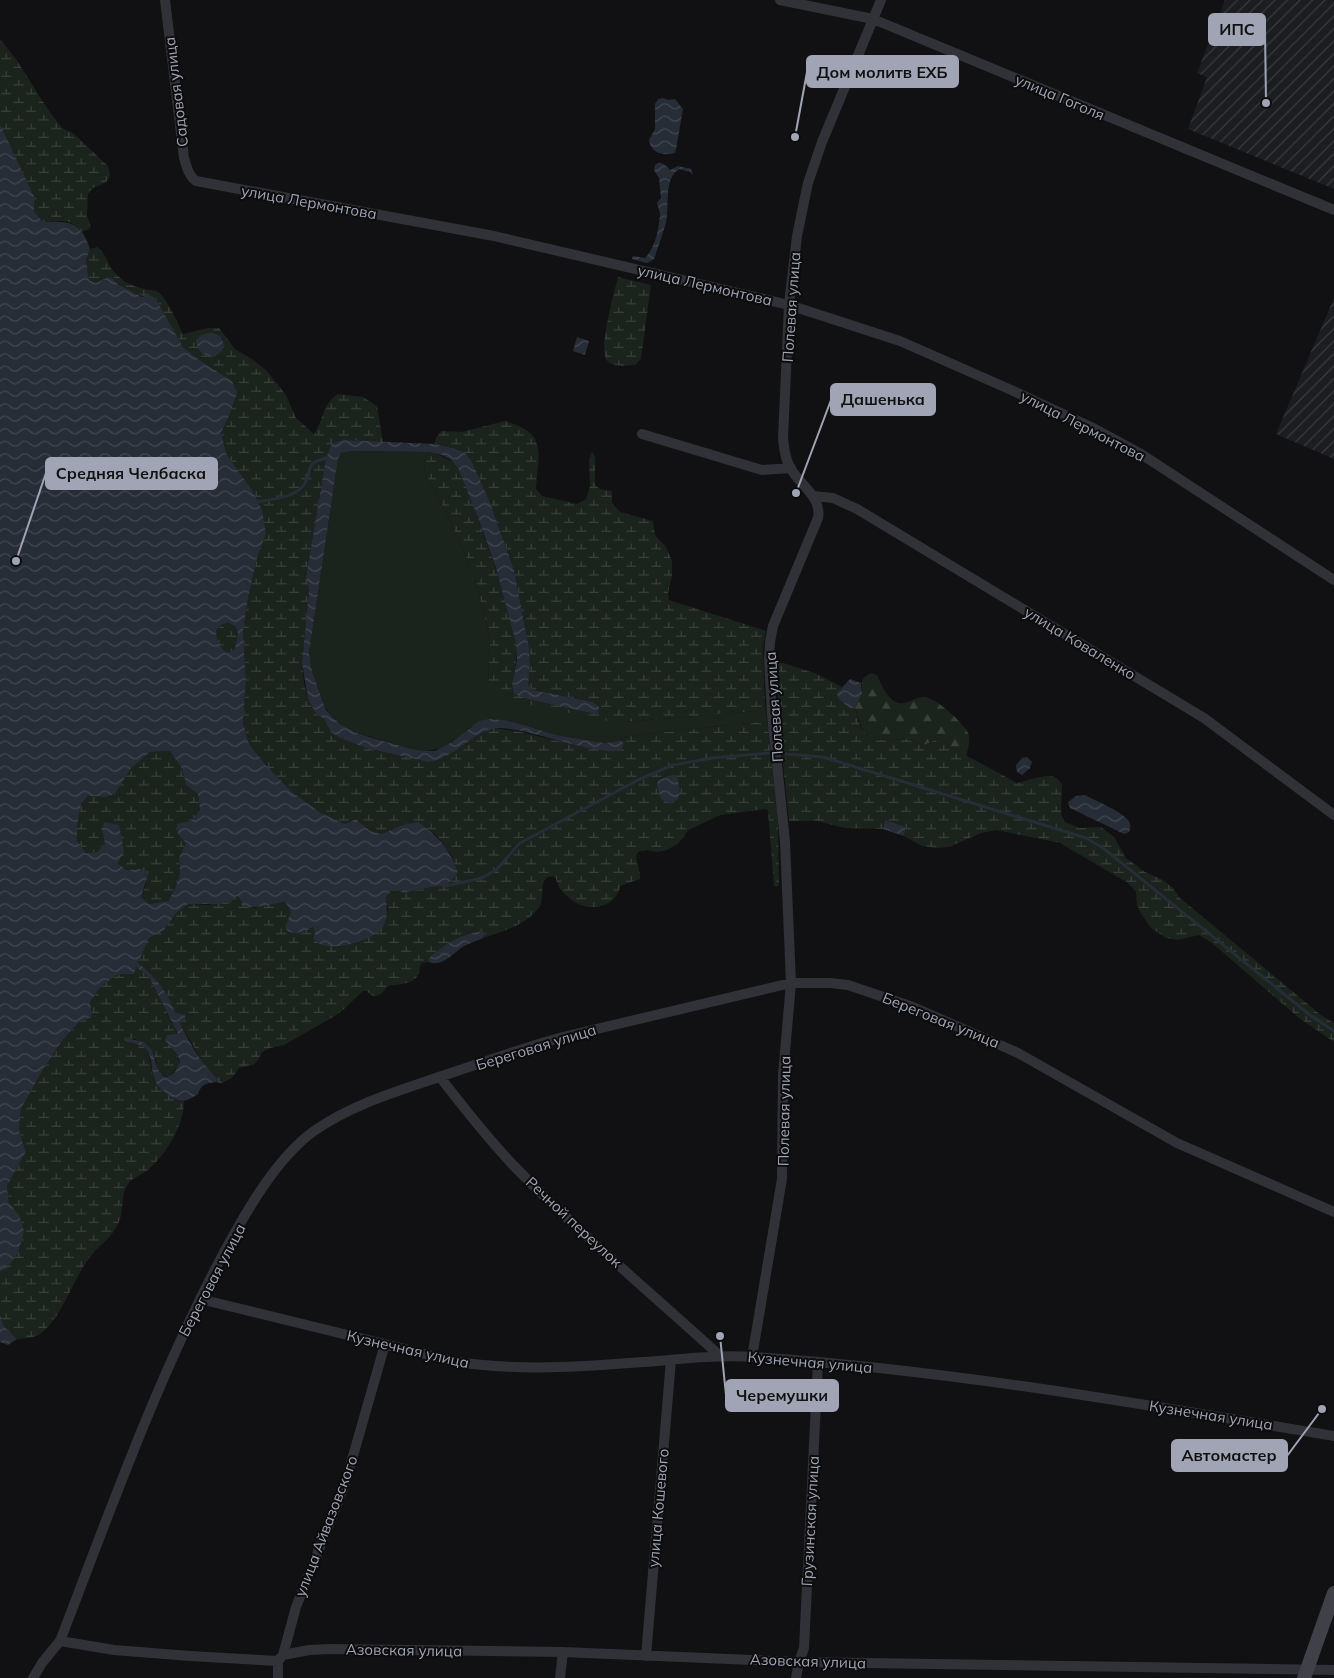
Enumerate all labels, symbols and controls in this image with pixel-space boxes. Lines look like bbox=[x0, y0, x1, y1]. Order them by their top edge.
callout: ИПС bbox=[1209, 14, 1265, 45]
text: ИПС bbox=[1219, 19, 1255, 39]
street label: Садовая улица bbox=[160, 36, 192, 148]
callout: Дом молитв ЕХБ bbox=[807, 56, 958, 87]
text: Дом молитв ЕХБ bbox=[816, 62, 948, 82]
street label: улица Гоголя bbox=[1012, 70, 1108, 124]
street label: улица Лермонтова bbox=[240, 181, 378, 223]
street label: Полевая улица bbox=[778, 251, 804, 363]
street label: улица Лермонтова bbox=[636, 260, 774, 310]
callout: Дашенька bbox=[831, 384, 935, 415]
street label: улица Лермонтова bbox=[1018, 386, 1148, 466]
text: Дашенька bbox=[841, 389, 925, 409]
callout: Средняя Челбаска bbox=[46, 458, 217, 489]
text: Средняя Челбаска bbox=[56, 463, 206, 483]
street label: улица Коваленко bbox=[1021, 602, 1139, 684]
street label: Полевая улица bbox=[761, 651, 787, 763]
street label: Береговая улица bbox=[880, 988, 1002, 1052]
street label: Береговая улица bbox=[474, 1020, 598, 1074]
street label: Полевая улица bbox=[774, 1056, 794, 1166]
street label: Речной переулок bbox=[522, 1173, 627, 1272]
street label: Береговая улица bbox=[174, 1220, 250, 1340]
street label: Кузнечная улица bbox=[345, 1326, 471, 1372]
street label: Кузнечная улица bbox=[747, 1347, 873, 1377]
callout: Черемушки bbox=[726, 1380, 838, 1411]
text: Черемушки bbox=[736, 1385, 828, 1405]
street label: Кузнечная улица bbox=[1148, 1396, 1274, 1434]
callout: Автомастер bbox=[1172, 1440, 1287, 1471]
text: Автомастер bbox=[1181, 1445, 1277, 1465]
street label: улица Кошевого bbox=[643, 1448, 673, 1568]
street label: улица Айвазовского bbox=[290, 1453, 362, 1599]
street label: Грузинская улица bbox=[797, 1455, 823, 1587]
street label: Азовская улица bbox=[346, 1639, 462, 1661]
street label: Азовская улица bbox=[750, 1649, 866, 1673]

